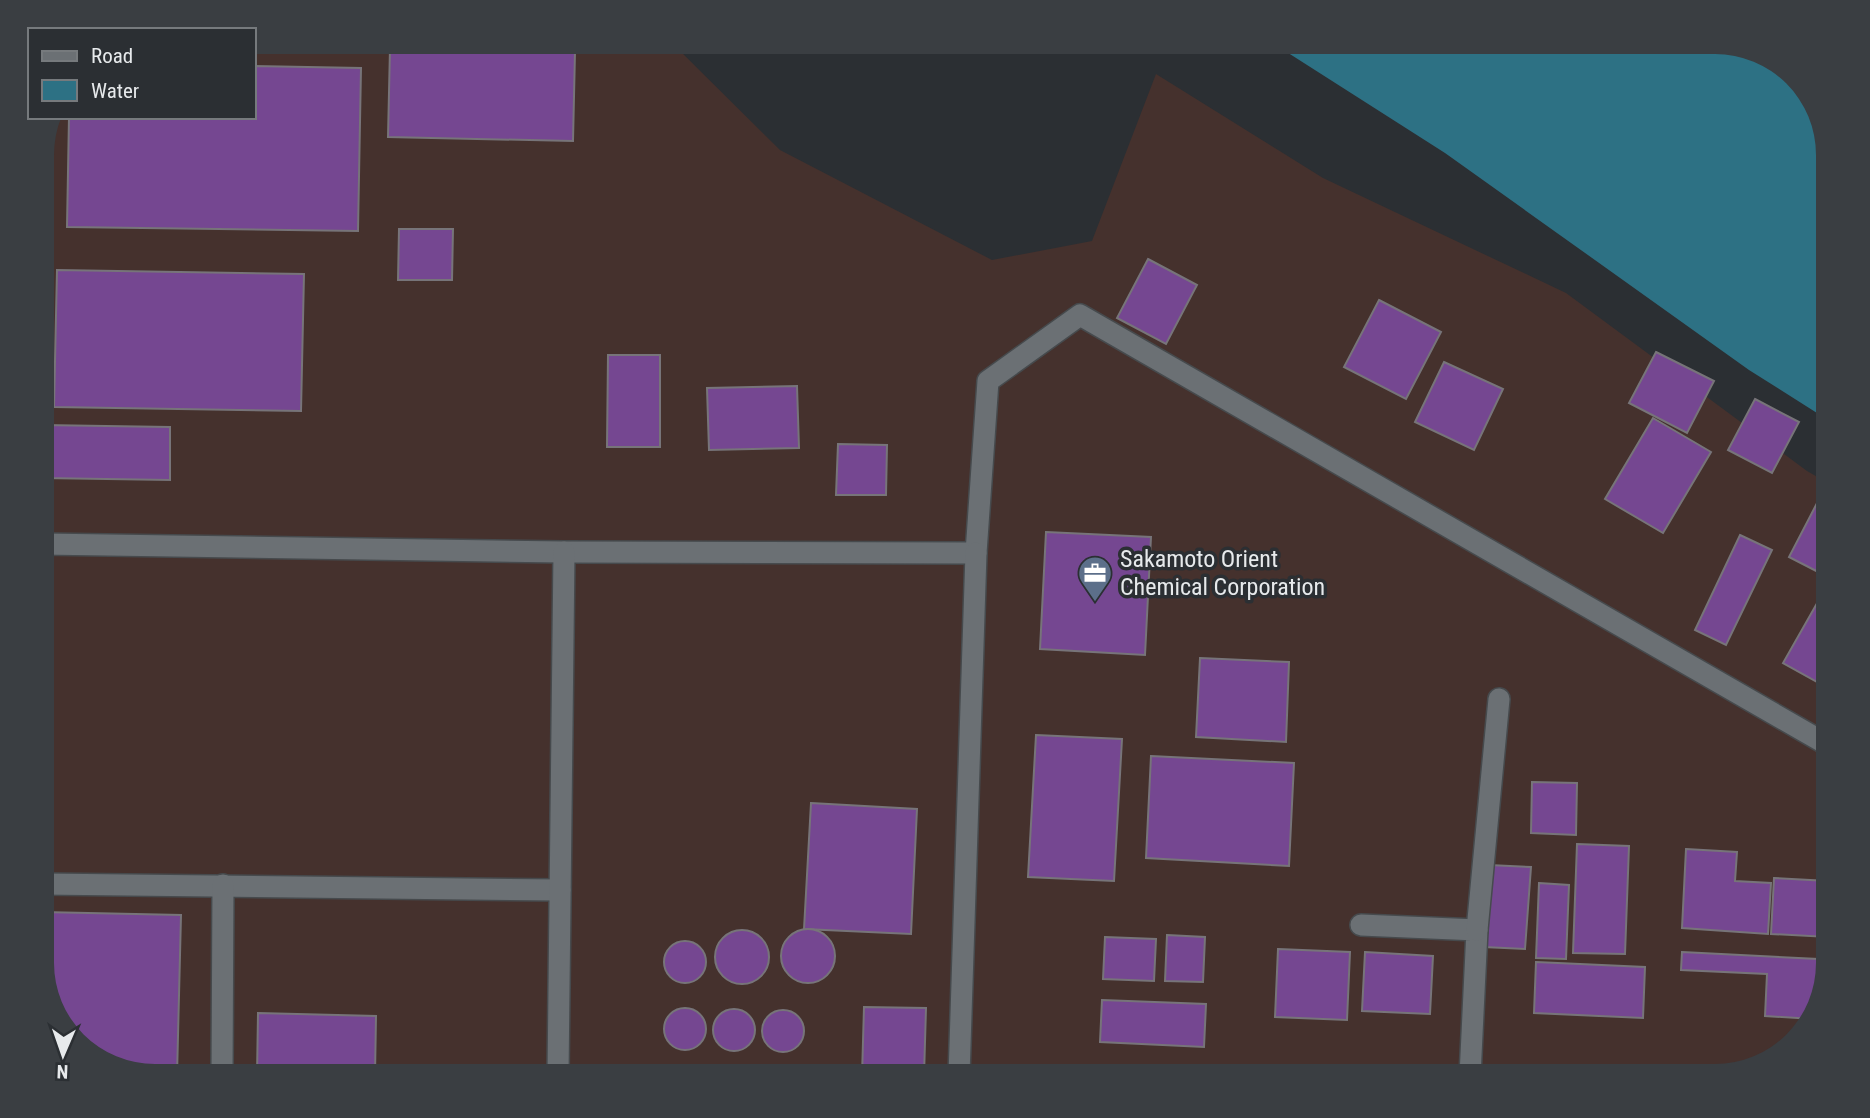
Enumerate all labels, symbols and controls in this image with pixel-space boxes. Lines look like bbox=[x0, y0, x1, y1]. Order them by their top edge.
legend bbox=[28, 28, 256, 119]
text: Road bbox=[91, 44, 133, 68]
text: Water bbox=[91, 79, 139, 103]
place label: Sakamoto Orient Chemical Corporation bbox=[1120, 545, 1325, 601]
office icon: Sakamoto Orient Chemical Corporation bbox=[1076, 554, 1114, 603]
north arrow bbox=[28, 1020, 98, 1090]
text: N bbox=[56, 1060, 69, 1083]

